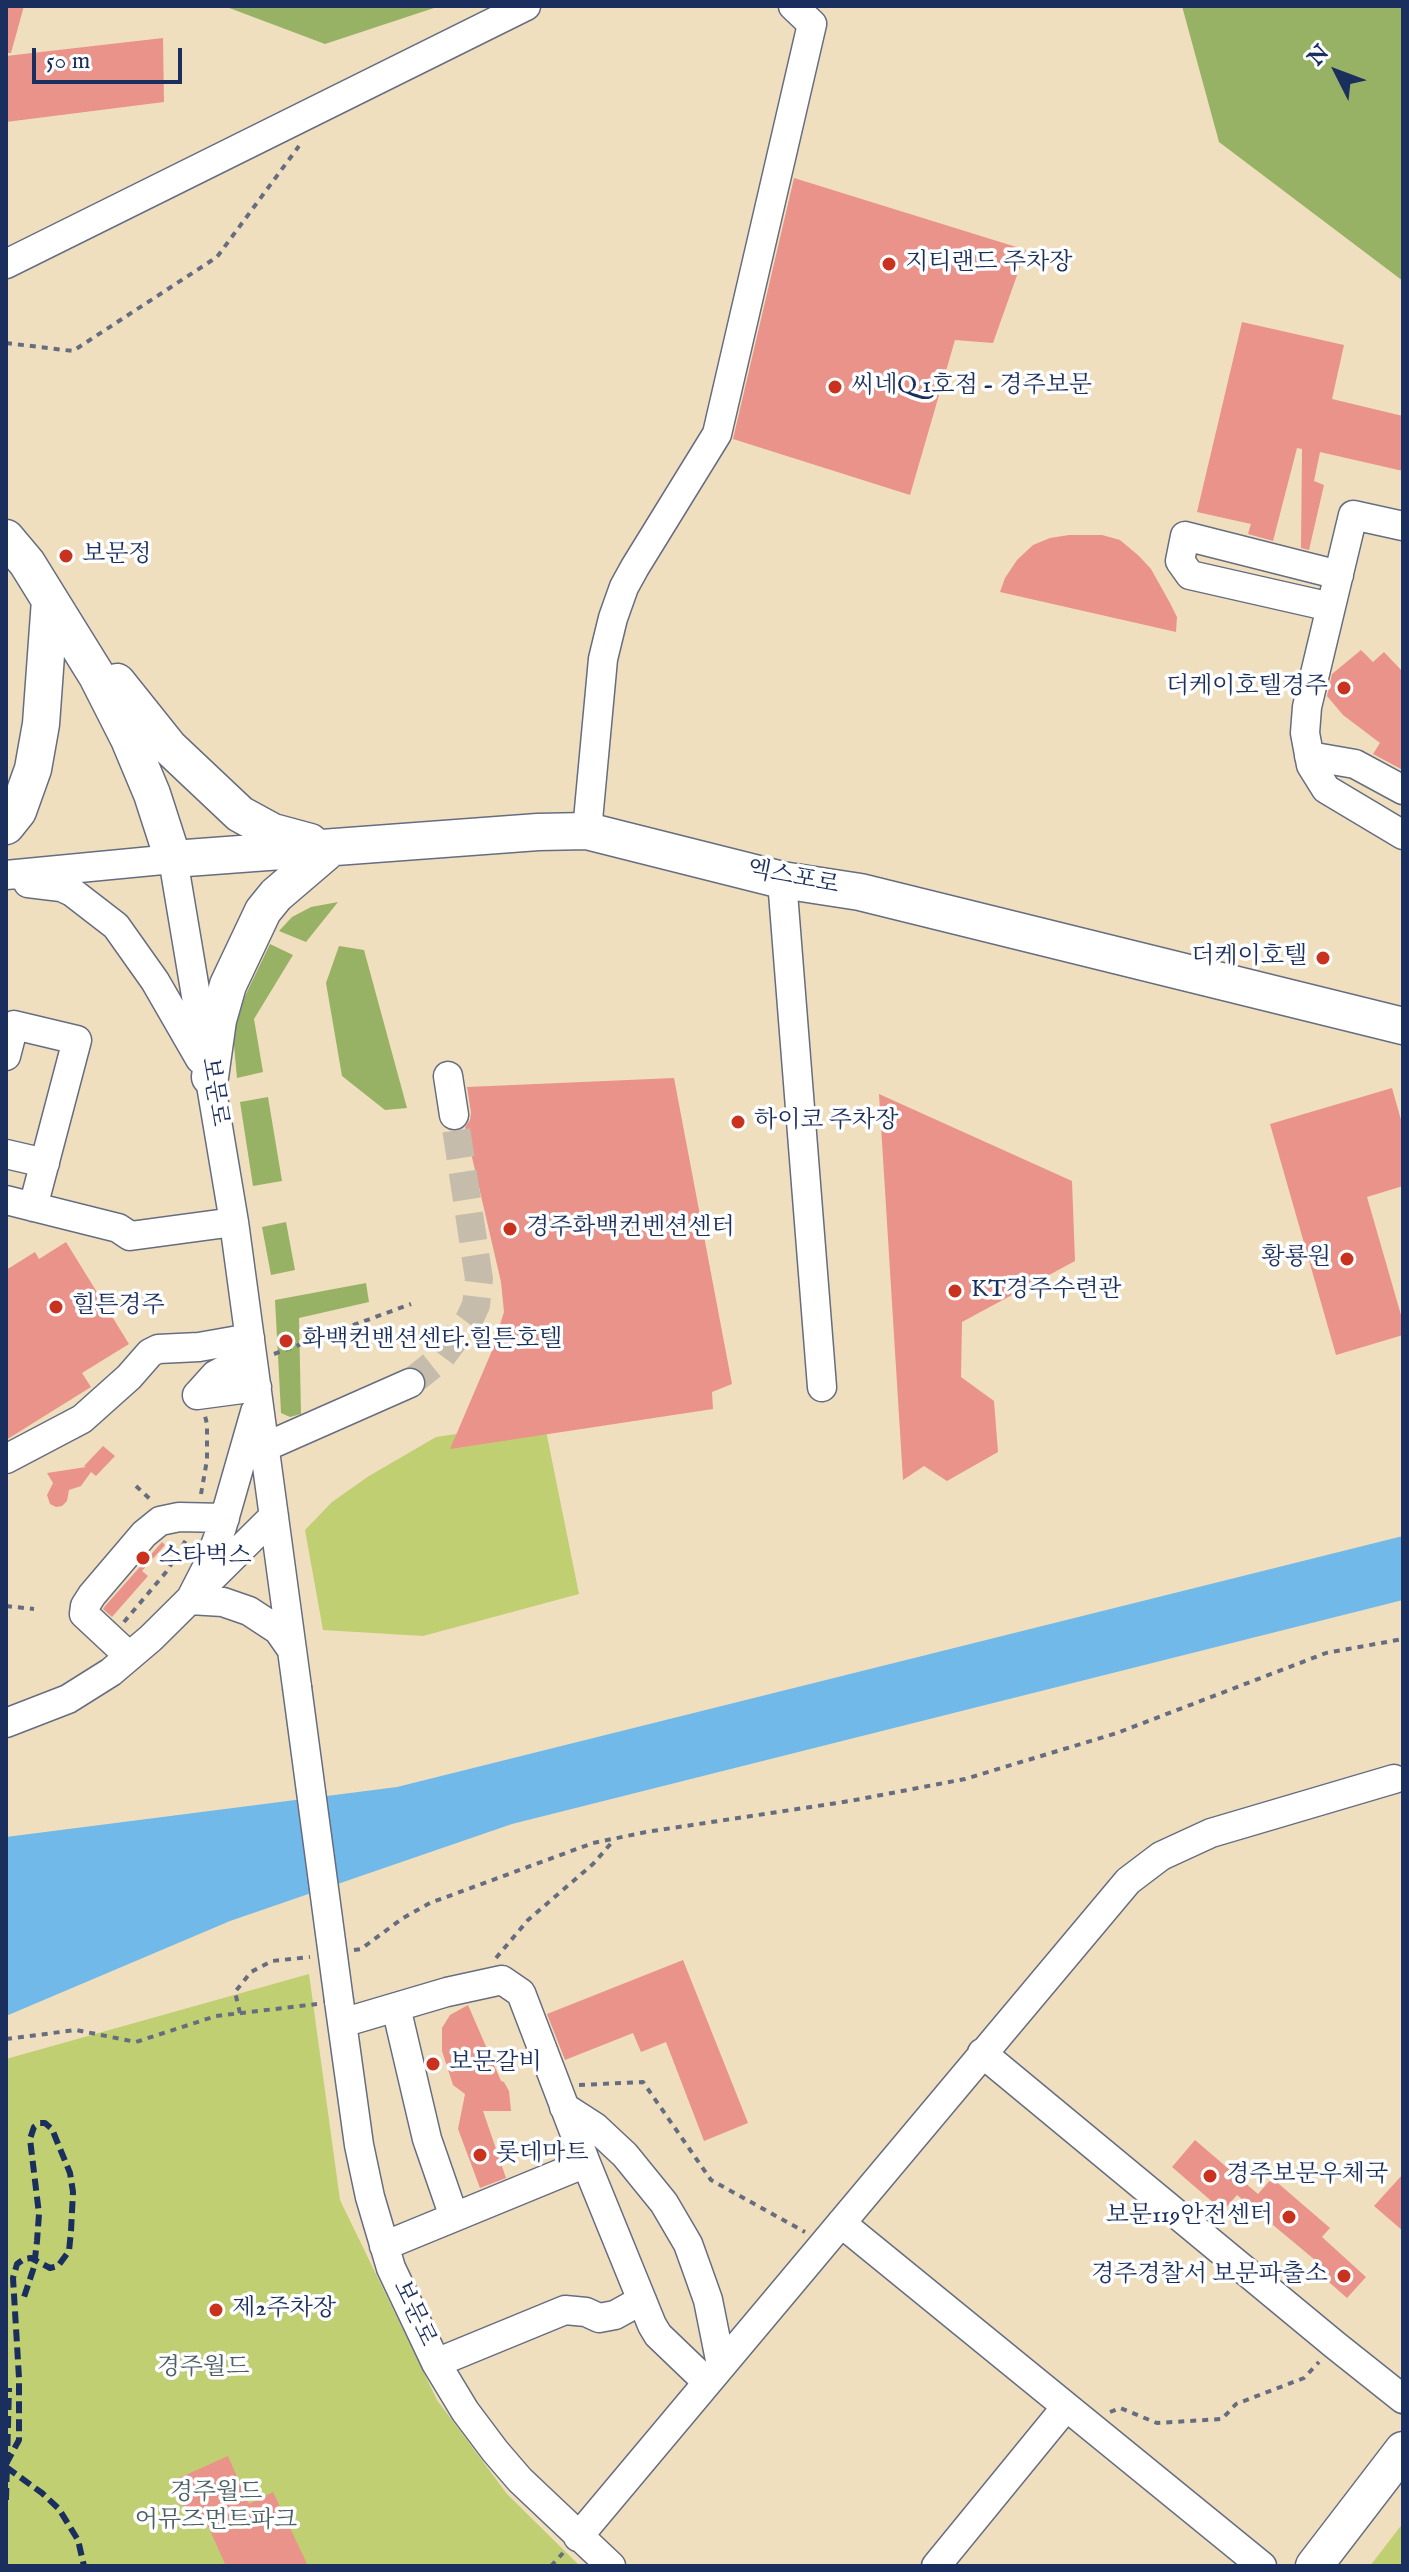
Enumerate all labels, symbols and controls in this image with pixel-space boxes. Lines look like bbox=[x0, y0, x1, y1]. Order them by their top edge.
scale bar bbox=[36, 32, 186, 82]
north arrow bbox=[1297, 32, 1377, 112]
text: N bbox=[1302, 40, 1336, 72]
text: 50 m bbox=[46, 46, 90, 77]
place label: 지티랜드 주차장 bbox=[905, 250, 1073, 278]
marker: 지티랜드 주차장 bbox=[880, 255, 898, 273]
place label: 씨네Q 1호점 - 경주보문 bbox=[851, 373, 1092, 401]
marker: 씨네Q 1호점 - 경주보문 bbox=[826, 378, 844, 396]
place label: 보문정 bbox=[82, 542, 152, 570]
marker: 보문정 bbox=[57, 547, 75, 565]
place label: 더케이호텔경주 bbox=[1166, 674, 1328, 702]
marker: 더케이호텔경주 bbox=[1335, 679, 1353, 697]
street label: 엑스포로 bbox=[745, 856, 841, 902]
place label: 더케이호텔 bbox=[1191, 944, 1307, 972]
marker: 더케이호텔 bbox=[1314, 949, 1332, 967]
street label: 보문로 bbox=[193, 1055, 233, 1129]
place label: 하이코 주차장 bbox=[754, 1108, 898, 1136]
marker: 하이코 주차장 bbox=[729, 1113, 747, 1131]
place label: 경주화백컨벤션센터 bbox=[526, 1215, 735, 1243]
marker: 경주화백컨벤션센터 bbox=[501, 1220, 519, 1238]
place label: 황룡원 bbox=[1261, 1245, 1331, 1273]
marker: 황룡원 bbox=[1338, 1250, 1356, 1268]
place label: KT경주수련관 bbox=[971, 1277, 1122, 1305]
marker: KT경주수련관 bbox=[946, 1282, 964, 1300]
place label: 힐튼경주 bbox=[72, 1293, 165, 1321]
marker: 힐튼경주 bbox=[47, 1298, 65, 1316]
place label: 화백컨밴션센타.힐튼호텔 bbox=[302, 1327, 562, 1355]
marker: 화백컨밴션센타.힐튼호텔 bbox=[277, 1332, 295, 1350]
place label: 스타벅스 bbox=[159, 1544, 252, 1572]
marker: 스타벅스 bbox=[134, 1549, 152, 1567]
place label: 보문갈비 bbox=[449, 2050, 542, 2078]
marker: 보문갈비 bbox=[424, 2055, 442, 2073]
place label: 롯데마트 bbox=[496, 2141, 589, 2169]
marker: 롯데마트 bbox=[471, 2146, 489, 2164]
place label: 경주보문우체국 bbox=[1226, 2162, 1388, 2190]
marker: 경주보문우체국 bbox=[1201, 2167, 1219, 2185]
place label: 보문119안전센터 bbox=[1106, 2203, 1273, 2231]
marker: 보문119안전센터 bbox=[1280, 2208, 1298, 2226]
place label: 경주경찰서 보문파출소 bbox=[1091, 2262, 1328, 2290]
marker: 경주경찰서 보문파출소 bbox=[1335, 2267, 1353, 2285]
street label: 보문로 bbox=[385, 2276, 441, 2352]
place label: 제2주차장 bbox=[232, 2296, 336, 2324]
marker: 제2주차장 bbox=[207, 2301, 225, 2319]
park label: 경주월드 bbox=[157, 2355, 249, 2383]
park label: 경주월드 어뮤즈먼트파크 bbox=[135, 2480, 297, 2536]

